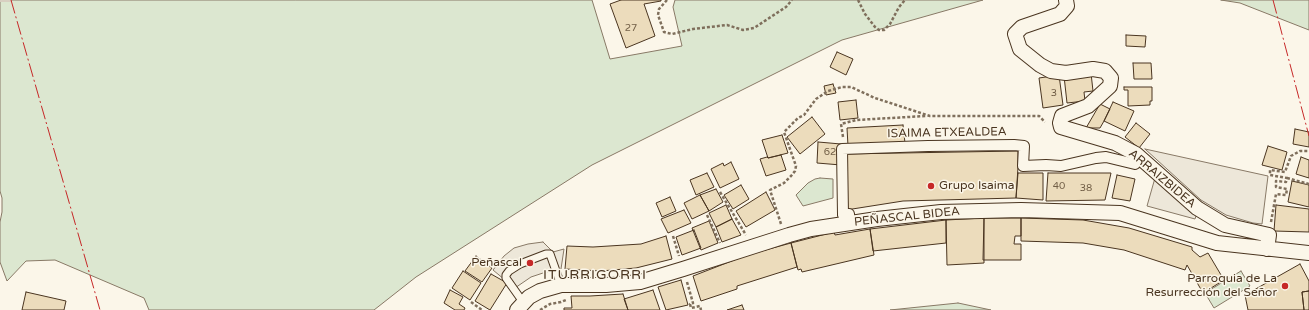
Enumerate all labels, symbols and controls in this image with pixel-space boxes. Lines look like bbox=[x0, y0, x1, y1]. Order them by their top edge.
house number: 27 bbox=[625, 22, 637, 34]
house number: 3 bbox=[1051, 87, 1057, 99]
street label: ISAIMA ETXEALDEA bbox=[887, 125, 1007, 141]
house number: 62 bbox=[824, 146, 836, 158]
street label: ARRAIZBIDEA bbox=[1125, 147, 1199, 211]
place label: Grupo Isaima bbox=[939, 179, 1015, 193]
house number: 40 bbox=[1053, 180, 1065, 192]
marker: Grupo Isaima bbox=[926, 181, 936, 191]
house number: 38 bbox=[1080, 182, 1092, 194]
street label: PEÑASCAL BIDEA bbox=[853, 204, 961, 230]
place label: Peñascal bbox=[471, 256, 522, 270]
marker: Peñascal bbox=[525, 258, 535, 268]
district label: ITURRIGORRI bbox=[543, 267, 647, 283]
place label: Parroquia de La Resurrección del Señor bbox=[1145, 272, 1277, 300]
marker: Parroquia de La Resurrección del Señor bbox=[1280, 281, 1290, 291]

